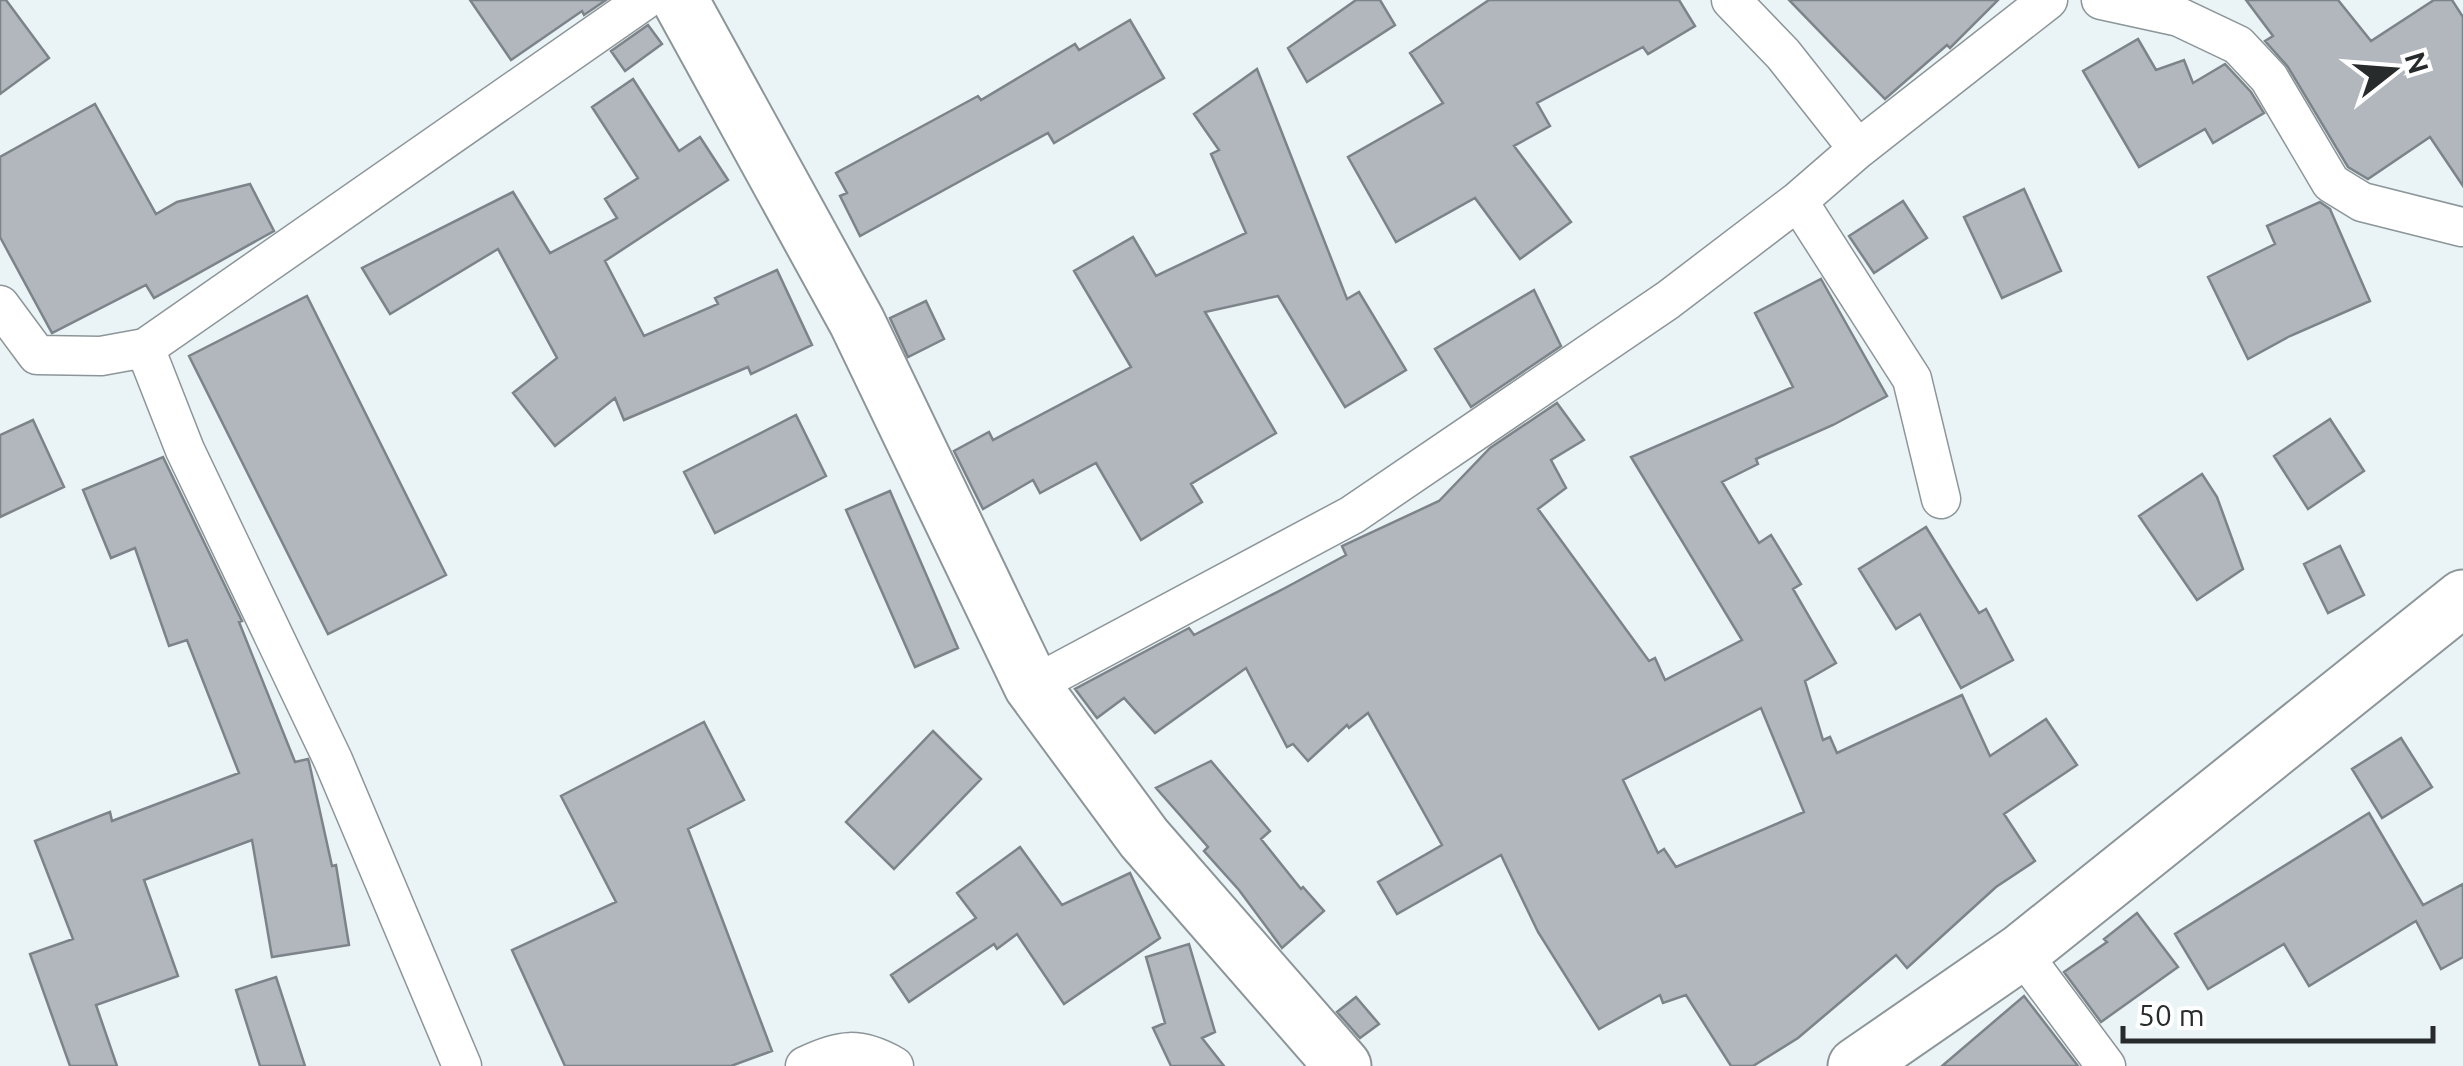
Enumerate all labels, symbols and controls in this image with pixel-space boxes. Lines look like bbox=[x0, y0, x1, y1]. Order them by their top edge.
north arrow bbox=[2343, 20, 2443, 120]
text: N bbox=[2400, 48, 2435, 77]
scale bar bbox=[2123, 981, 2433, 1043]
text: 50 m bbox=[2138, 998, 2205, 1032]

